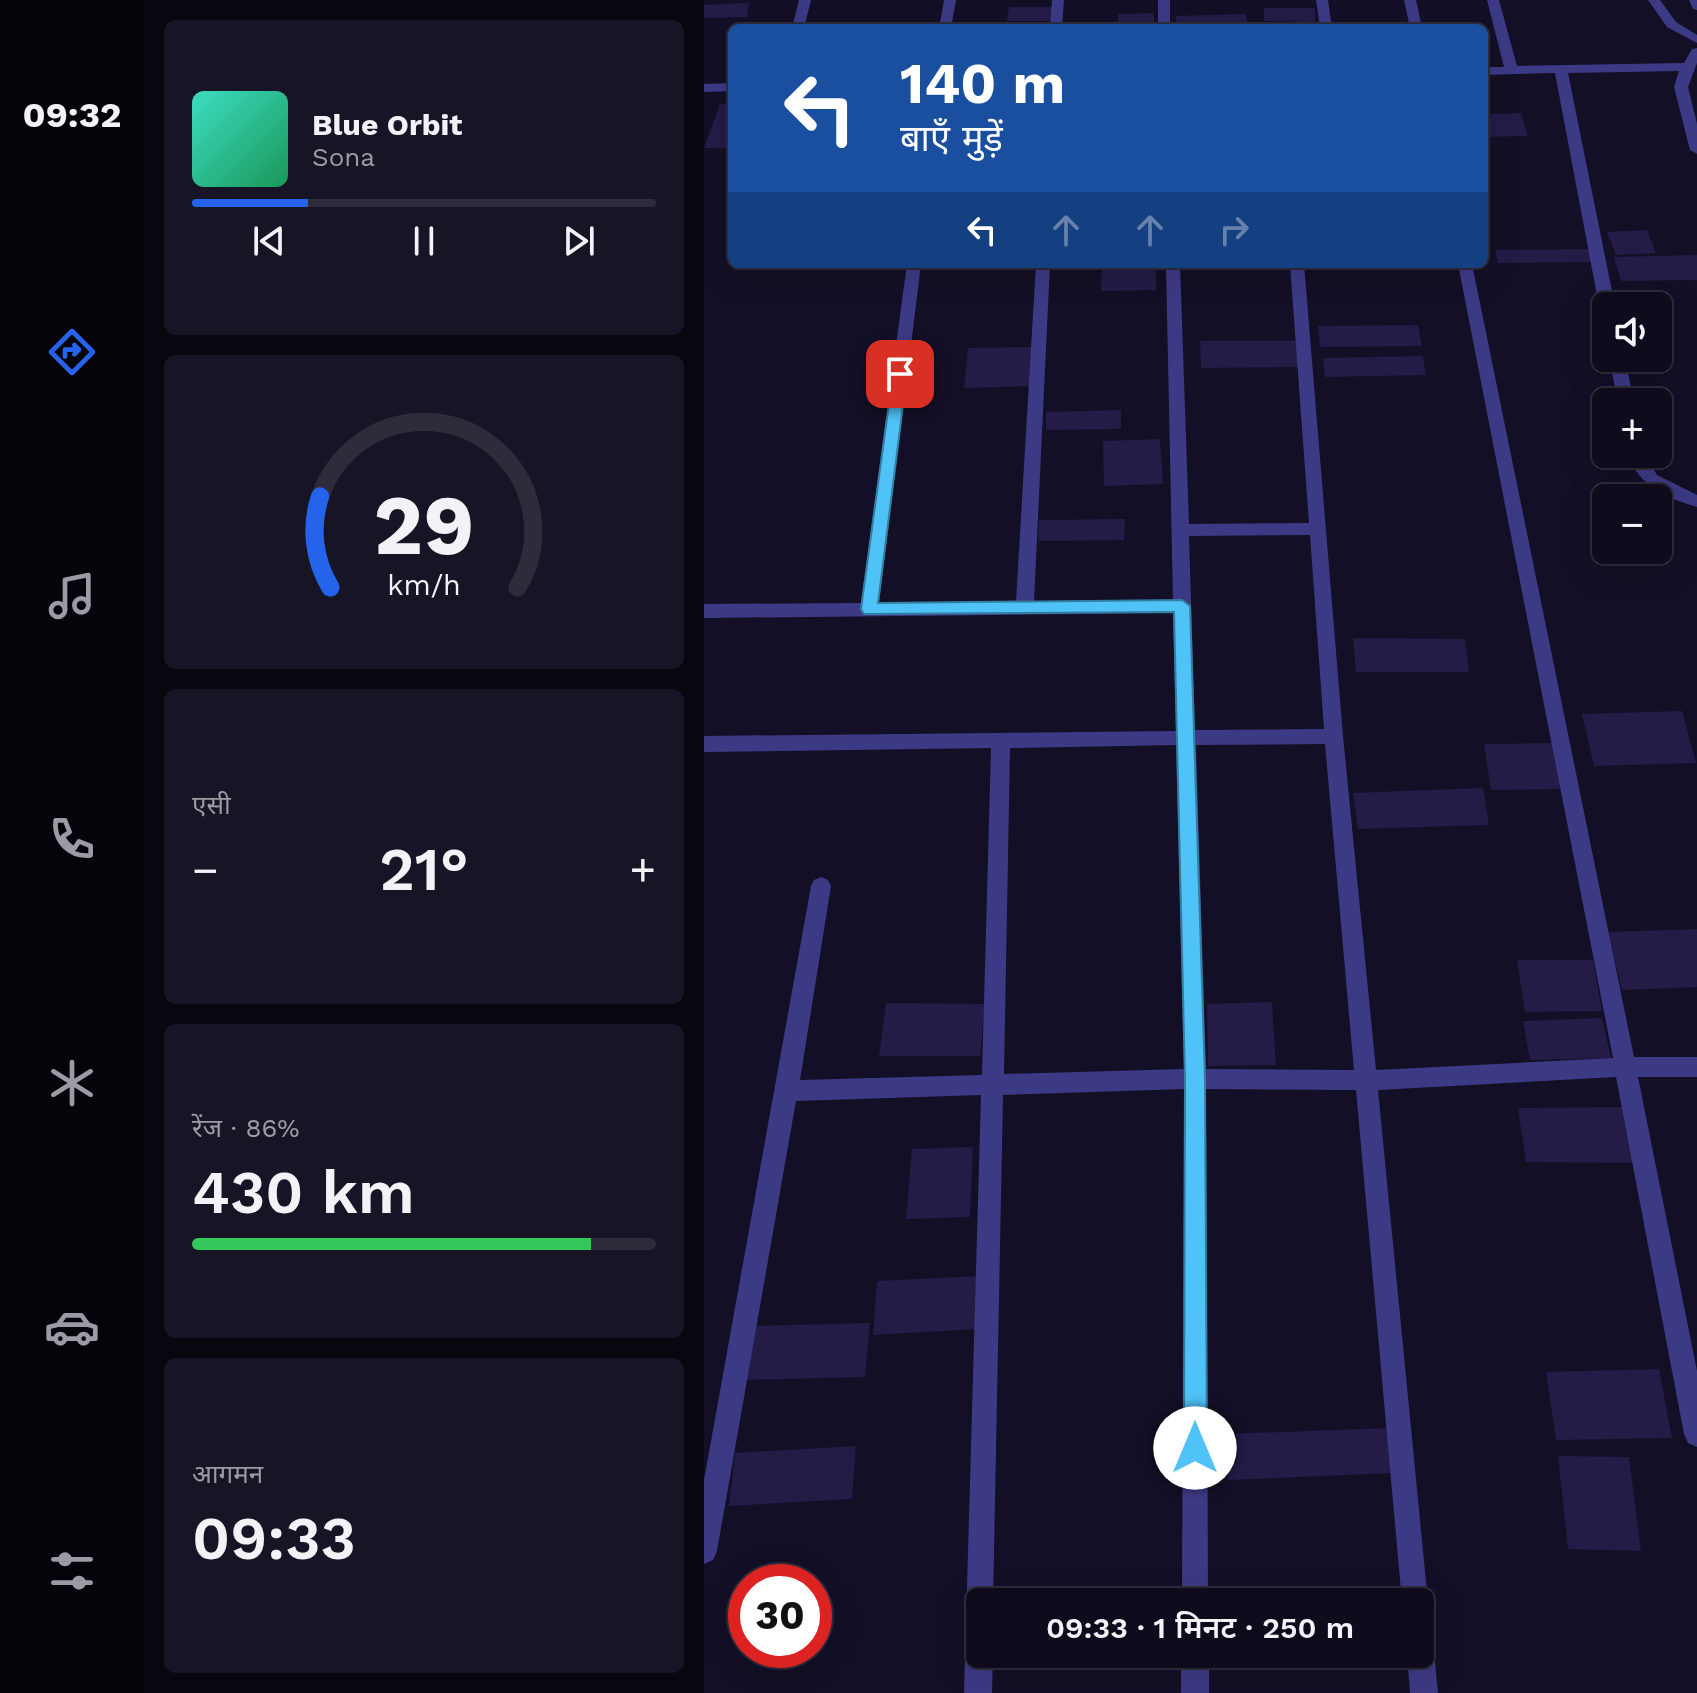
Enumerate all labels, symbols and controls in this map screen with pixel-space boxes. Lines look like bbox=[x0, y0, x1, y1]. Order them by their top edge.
text: 140 m bbox=[900, 51, 1065, 117]
icon: left bbox=[768, 56, 872, 160]
text: 09:32 bbox=[22, 94, 122, 136]
text: Blue Orbit bbox=[312, 107, 462, 142]
text: बाएँ मुड़ें bbox=[900, 118, 1003, 160]
text: Sona bbox=[312, 142, 375, 172]
icon: left bbox=[960, 208, 1004, 252]
icon: ahead bbox=[1044, 208, 1088, 252]
icon: ahead bbox=[1128, 208, 1172, 252]
icon: right bbox=[1212, 208, 1256, 252]
icon: previous bbox=[247, 219, 291, 263]
icon: pause bbox=[402, 219, 446, 263]
icon: next bbox=[557, 219, 601, 263]
map controls bbox=[1592, 292, 1672, 564]
button: sound bbox=[1592, 292, 1672, 372]
icon: directions bbox=[44, 324, 100, 380]
pin bbox=[866, 340, 934, 408]
icon: arrive bbox=[878, 352, 922, 396]
button: + bbox=[1592, 388, 1672, 468]
text: 29 bbox=[374, 476, 474, 573]
button: − bbox=[1592, 484, 1672, 564]
icon: music bbox=[44, 568, 100, 624]
text: km/h bbox=[387, 568, 461, 602]
text: एसी bbox=[192, 790, 231, 820]
icon: phone bbox=[44, 811, 100, 867]
text: 21° bbox=[379, 834, 469, 905]
text: − bbox=[192, 844, 219, 896]
text: + bbox=[629, 844, 656, 896]
icon: climate bbox=[44, 1055, 100, 1111]
text: रेंज · 86% bbox=[192, 1113, 300, 1143]
text: 430 km bbox=[192, 1157, 415, 1228]
icon: car bbox=[44, 1299, 100, 1355]
position arrow bbox=[1153, 1406, 1237, 1490]
text: आगमन bbox=[192, 1459, 263, 1489]
text: 09:33 bbox=[192, 1503, 356, 1574]
icon: filters bbox=[44, 1543, 100, 1599]
speed limit sign: 30 bbox=[728, 1564, 832, 1668]
text: 09:33 · 1 मिनट · 250 m bbox=[1046, 1610, 1354, 1645]

